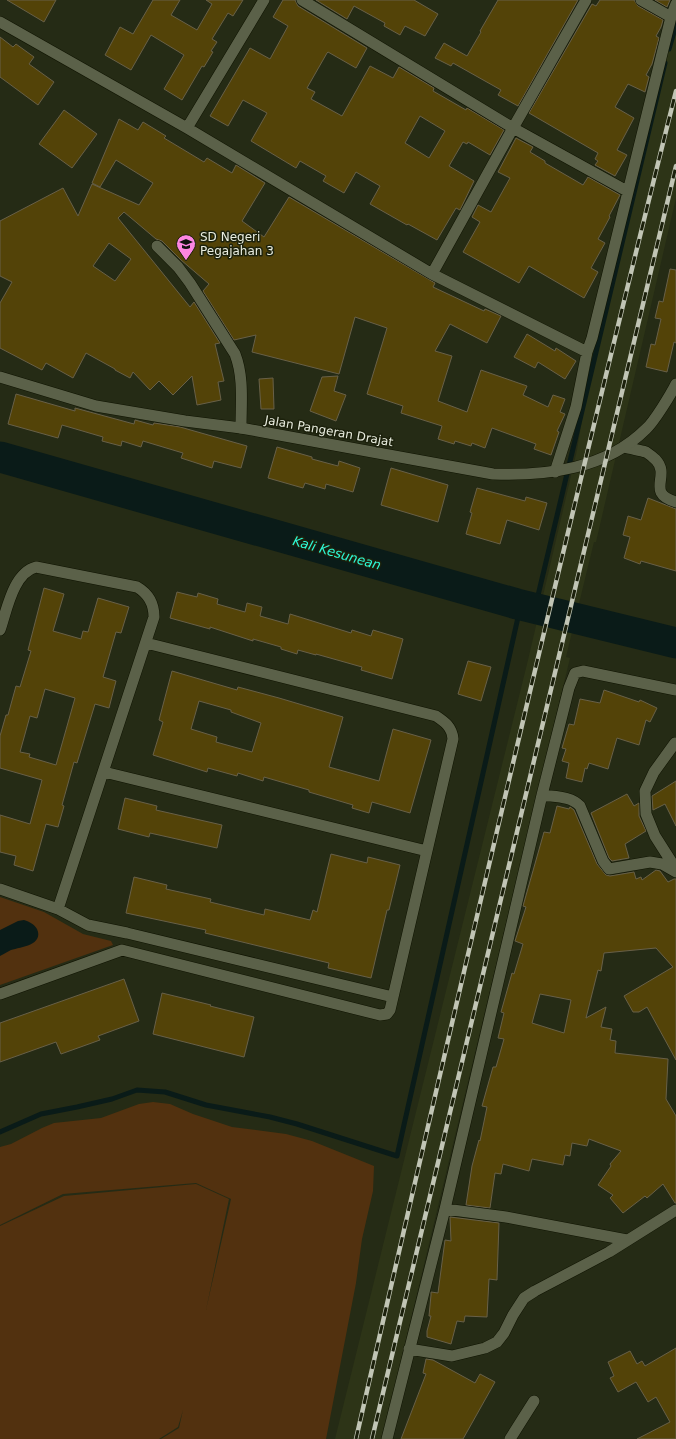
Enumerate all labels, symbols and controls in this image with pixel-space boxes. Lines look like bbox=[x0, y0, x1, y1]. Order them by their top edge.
place label: SD Negeri Pegajahan 3 bbox=[200, 230, 274, 258]
school or university icon: SD Negeri Pegajahan 3 bbox=[175, 233, 197, 261]
street label: Jalan Pangeran Drajat bbox=[263, 413, 395, 449]
water label: Kali Kesunean bbox=[291, 533, 383, 573]

